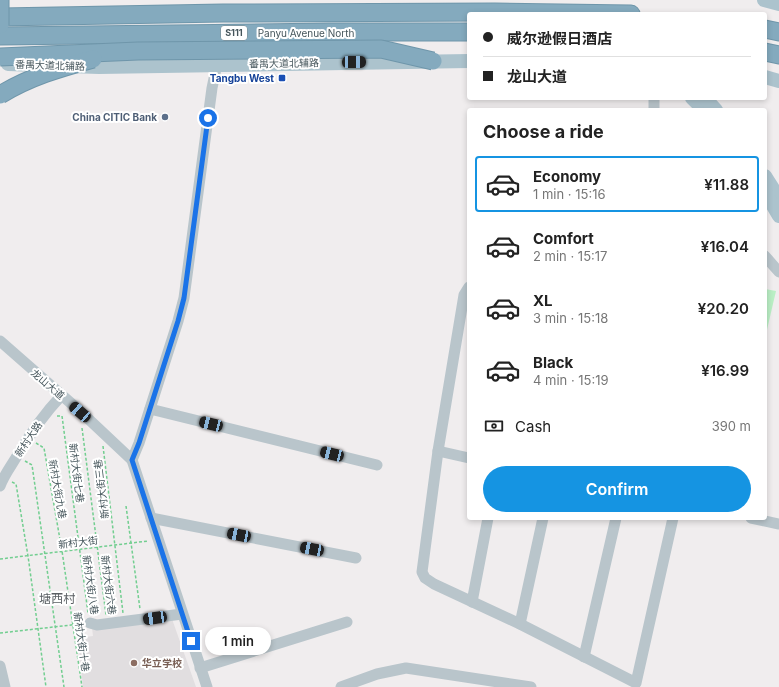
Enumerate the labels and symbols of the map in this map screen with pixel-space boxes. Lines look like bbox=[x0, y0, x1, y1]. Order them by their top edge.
road number: S111 bbox=[221, 26, 247, 40]
street label: Panyu Avenue North bbox=[258, 27, 354, 39]
street label: 番禺大道北辅路 bbox=[249, 56, 319, 70]
car bbox=[342, 56, 366, 68]
street label: 番禺大道北铺路 bbox=[15, 58, 85, 72]
place label: Tangbu West bbox=[210, 72, 274, 85]
marker: Tangbu West bbox=[277, 73, 287, 83]
route start bbox=[199, 109, 217, 127]
place label: China CITIC Bank bbox=[72, 111, 157, 123]
marker: China CITIC Bank bbox=[160, 112, 170, 122]
street label: 龙山大道 bbox=[29, 366, 67, 402]
car bbox=[67, 400, 93, 424]
car bbox=[198, 415, 224, 433]
street label: 新村大路 bbox=[12, 419, 44, 459]
street label: 新村大街七巷 bbox=[67, 442, 87, 504]
car bbox=[319, 445, 345, 463]
street label: 新村大街九巷 bbox=[47, 458, 69, 520]
street label: 新村大街三巷 bbox=[91, 458, 111, 520]
car bbox=[226, 527, 252, 543]
street label: 新村大街 bbox=[57, 534, 99, 550]
car bbox=[299, 541, 325, 557]
street label: 新村大街八巷 bbox=[81, 554, 101, 616]
street label: 新村大街六巷 bbox=[99, 554, 119, 616]
district label: 塘西村 bbox=[39, 591, 76, 606]
car bbox=[142, 610, 168, 626]
street label: 新村大街十巷 bbox=[72, 611, 92, 673]
callout: 1 min bbox=[205, 627, 271, 655]
route end bbox=[182, 632, 200, 650]
place label: 华立学校 bbox=[142, 657, 182, 669]
marker: 华立学校 bbox=[129, 658, 139, 668]

